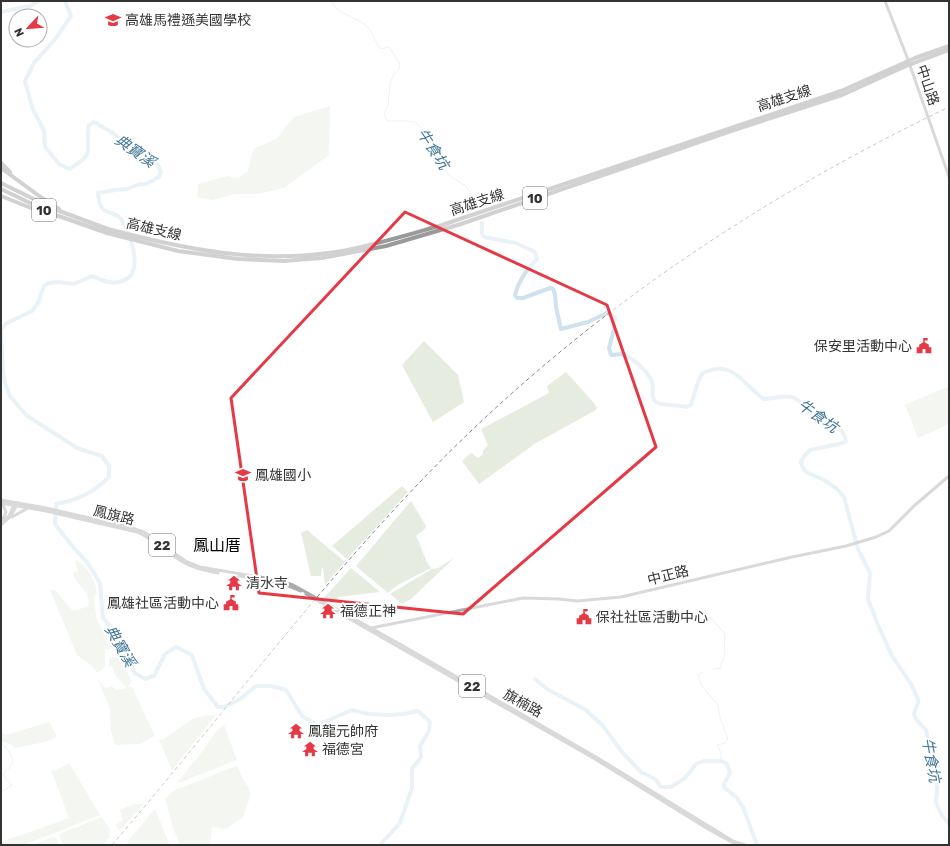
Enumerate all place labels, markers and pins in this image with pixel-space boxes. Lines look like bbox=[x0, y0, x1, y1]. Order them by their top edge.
school or university icon: 高雄馬禮遜美國學校 bbox=[104, 11, 122, 29]
place label: 高雄馬禮遜美國學校 bbox=[125, 12, 251, 29]
public building icon: 保安里活動中心 bbox=[915, 337, 933, 355]
place label: 保安里活動中心 bbox=[814, 338, 912, 355]
school or university icon: 鳳雄國小 bbox=[234, 466, 252, 484]
place label: 鳳雄國小 bbox=[255, 467, 311, 484]
temple icon: 清水寺 bbox=[225, 574, 243, 592]
place label: 清水寺 bbox=[246, 575, 288, 592]
public building icon: 鳳雄社區活動中心 bbox=[222, 594, 240, 612]
place label: 鳳雄社區活動中心 bbox=[107, 595, 219, 612]
temple icon: 福德正神 bbox=[319, 602, 337, 620]
place label: 福德正神 bbox=[340, 603, 396, 620]
public building icon: 保社社區活動中心 bbox=[575, 608, 593, 626]
place label: 保社社區活動中心 bbox=[596, 609, 708, 626]
temple icon: 鳳龍元帥府 bbox=[287, 722, 305, 740]
place label: 鳳龍元帥府 bbox=[308, 723, 378, 740]
temple icon: 福德宮 bbox=[301, 740, 319, 758]
place label: 福德宮 bbox=[322, 741, 364, 758]

